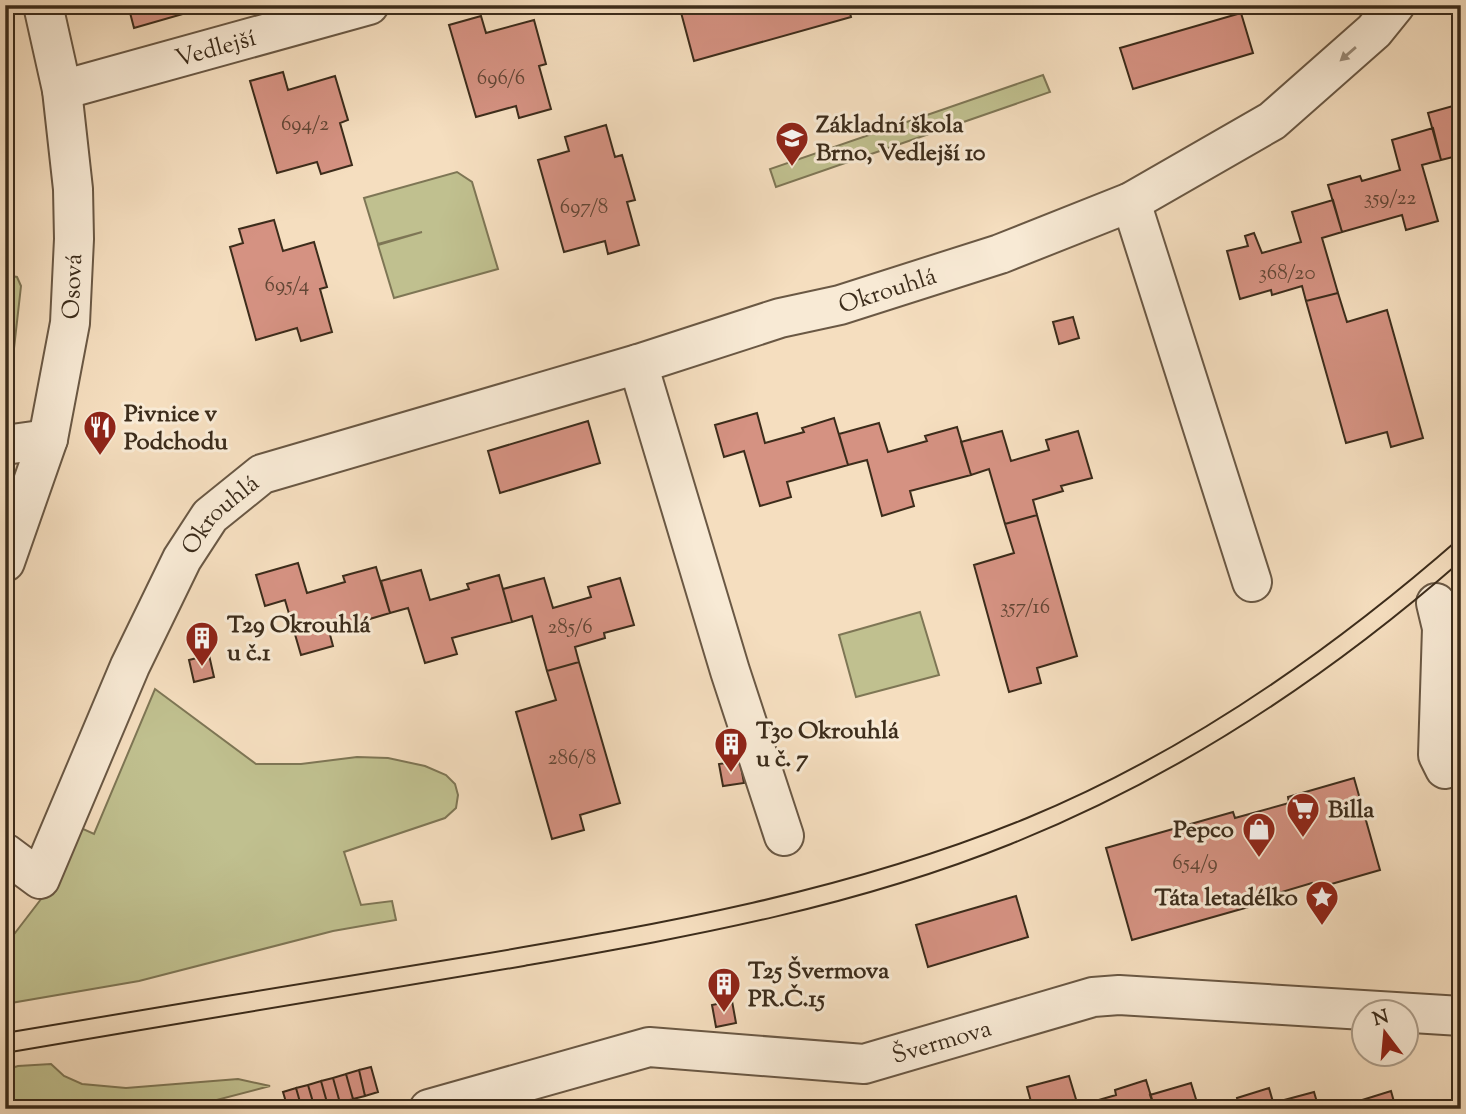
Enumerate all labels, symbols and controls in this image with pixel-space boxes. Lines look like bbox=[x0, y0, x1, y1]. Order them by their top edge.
street label: Vedlejší bbox=[172, 22, 260, 77]
one-way arrow bbox=[1339, 46, 1357, 62]
house number: 696/6 bbox=[477, 64, 525, 94]
place label: Základní škola Brno, Vedlejší 10 bbox=[816, 109, 986, 171]
house number: 694/2 bbox=[281, 110, 329, 140]
school or university icon: Základní škola Brno, Vedlejší 10 bbox=[773, 119, 811, 168]
house number: 359/22 bbox=[1364, 184, 1416, 214]
house number: 697/8 bbox=[560, 193, 608, 223]
street label: Osová bbox=[55, 253, 92, 320]
house number: 368/20 bbox=[1258, 259, 1316, 289]
street label: Okrouhlá bbox=[835, 260, 941, 323]
house number: 695/4 bbox=[265, 271, 309, 301]
place label: Pivnice v Podchodu bbox=[124, 398, 228, 460]
restaurant icon: Pivnice v Podchodu bbox=[81, 408, 119, 457]
street label: Okrouhlá bbox=[174, 468, 267, 562]
house number: 357/16 bbox=[1000, 593, 1050, 623]
place label: T29 Okrouhlá u č.1 bbox=[227, 609, 372, 671]
house number: 285/6 bbox=[547, 613, 593, 643]
building icon: T29 Okrouhlá u č.1 bbox=[183, 619, 221, 668]
place label: T30 Okrouhlá u č. 7 bbox=[756, 715, 900, 777]
building icon: T30 Okrouhlá u č. 7 bbox=[712, 725, 750, 774]
house number: 286/8 bbox=[548, 744, 596, 774]
supermarket icon: Billa bbox=[1284, 790, 1322, 839]
place label: Billa bbox=[1328, 794, 1375, 828]
shop icon: Pepco bbox=[1240, 810, 1278, 859]
place label: Pepco bbox=[1173, 814, 1234, 848]
house number: 654/9 bbox=[1172, 849, 1218, 879]
place icon: Táta letadélko bbox=[1303, 878, 1341, 927]
place label: Táta letadélko bbox=[1155, 882, 1298, 916]
place label: T25 Švermova PR.Č.15 bbox=[748, 955, 890, 1017]
building icon: T25 Švermova PR.Č.15 bbox=[705, 965, 743, 1014]
north arrow bbox=[1350, 998, 1420, 1068]
text: N bbox=[1370, 1004, 1392, 1034]
street label: Švermova bbox=[888, 1013, 996, 1074]

